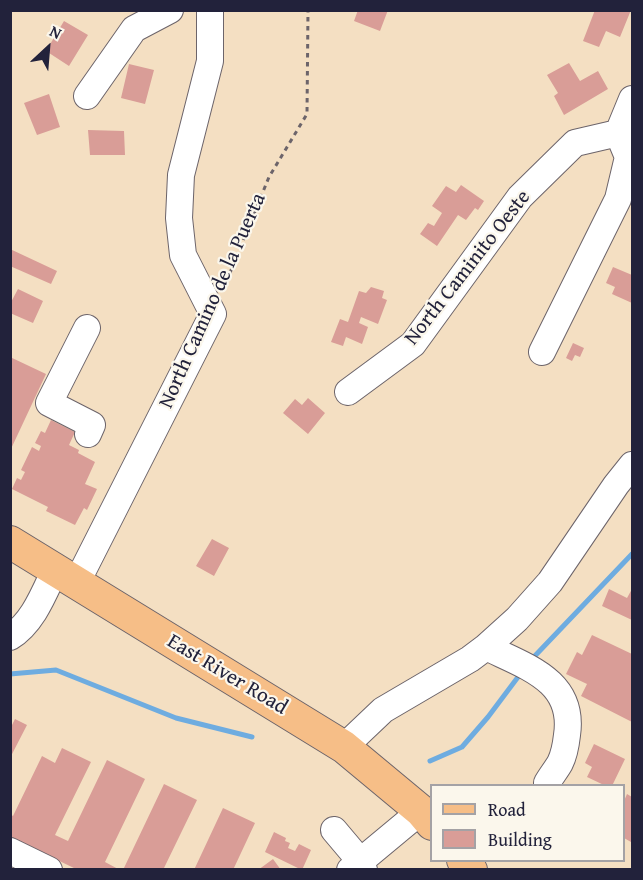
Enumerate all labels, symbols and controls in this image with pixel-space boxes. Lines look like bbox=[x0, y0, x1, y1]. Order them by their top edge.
north arrow bbox=[18, 18, 78, 78]
text: N bbox=[46, 19, 66, 45]
street label: North Caminito Oeste bbox=[400, 185, 536, 351]
street label: North Camino de la Puerta bbox=[154, 189, 272, 413]
street label: East River Road bbox=[162, 629, 292, 721]
legend bbox=[430, 784, 625, 862]
text: Road bbox=[488, 796, 526, 823]
text: Building bbox=[488, 826, 552, 853]

